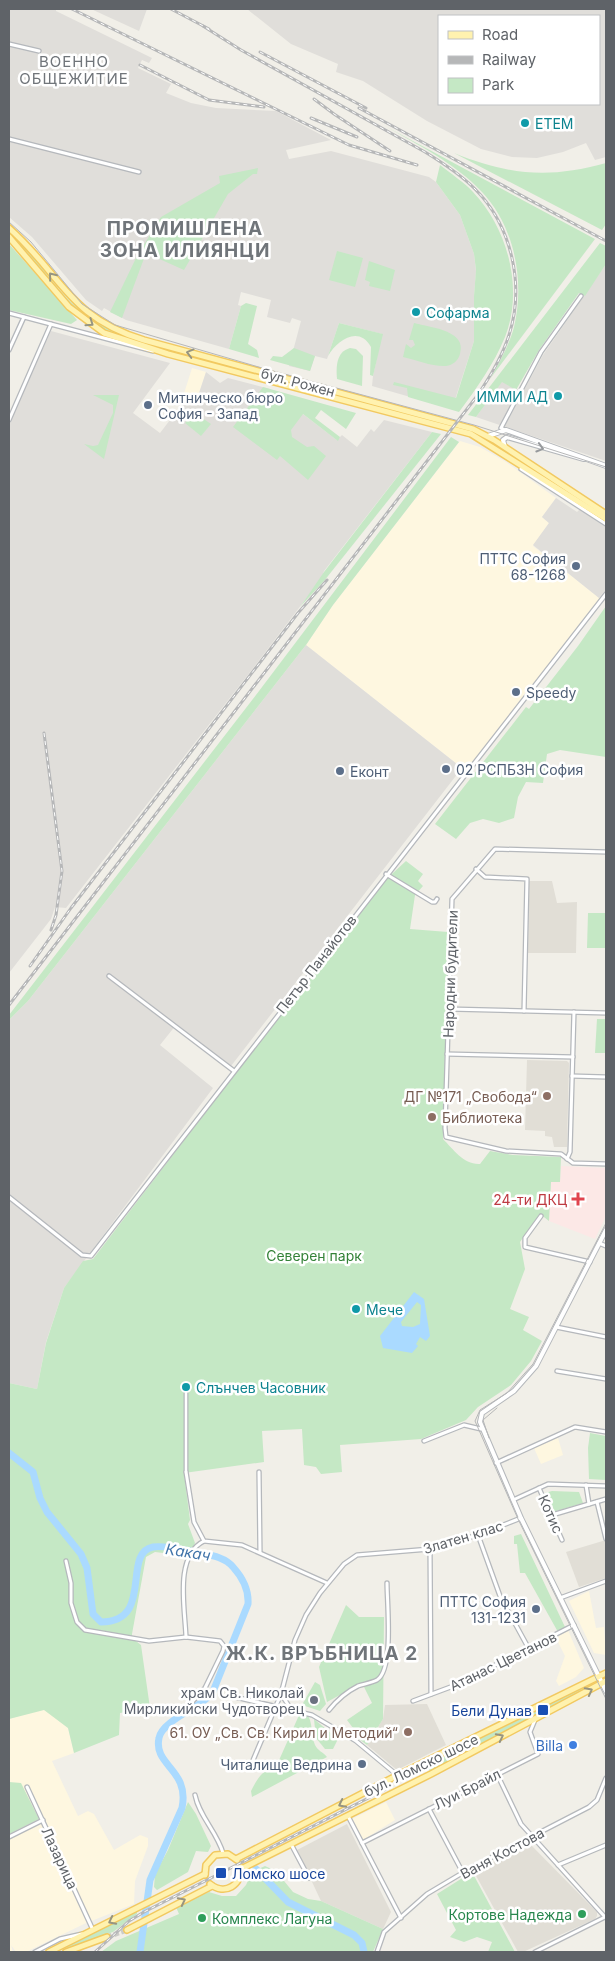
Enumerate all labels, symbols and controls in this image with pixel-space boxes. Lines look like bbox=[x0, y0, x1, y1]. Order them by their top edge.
legend bbox=[438, 15, 600, 105]
text: Road bbox=[482, 25, 518, 44]
text: Railway bbox=[482, 50, 537, 69]
district label: ВОЕННО ОБЩЕЖИТИЕ bbox=[19, 52, 129, 88]
text: Park bbox=[482, 75, 515, 94]
place label: ЕТЕМ bbox=[535, 115, 574, 132]
marker: ЕТЕМ bbox=[519, 117, 531, 129]
district label: ПРОМИШЛЕНА ЗОНА ИЛИЯНЦИ bbox=[100, 217, 270, 262]
one-way arrow bbox=[48, 272, 57, 281]
place label: Софарма bbox=[426, 304, 490, 321]
marker: Софарма bbox=[410, 306, 422, 318]
one-way arrow bbox=[84, 317, 93, 327]
one-way arrow bbox=[185, 348, 194, 359]
street label: бул. Рожен bbox=[259, 364, 337, 400]
place label: ИММИ АД bbox=[477, 388, 548, 405]
place label: Митническо бюро София - Запад bbox=[158, 389, 283, 422]
marker: ИММИ АД bbox=[552, 390, 564, 402]
marker: Митническо бюро София - Запад bbox=[142, 399, 154, 411]
one-way arrow bbox=[536, 442, 544, 452]
place label: ПТТС София 68-1268 bbox=[479, 550, 566, 583]
marker: ПТТС София 68-1268 bbox=[570, 560, 582, 572]
place label: Speedy bbox=[526, 684, 577, 701]
marker: Speedy bbox=[510, 686, 522, 698]
place label: 02 РСПБЗН София bbox=[456, 761, 583, 778]
place label: Еконт bbox=[350, 763, 389, 780]
marker: 02 РСПБЗН София bbox=[440, 763, 452, 775]
marker: Еконт bbox=[334, 765, 346, 777]
street label: Народни будители bbox=[439, 910, 461, 1038]
street label: Петър Панайотов bbox=[272, 911, 360, 1017]
place label: ДГ №171 „Свобода“ bbox=[404, 1088, 537, 1105]
marker: ДГ №171 „Свобода“ bbox=[541, 1090, 553, 1102]
place label: Библиотека bbox=[442, 1109, 522, 1126]
marker: Библиотека bbox=[426, 1111, 438, 1123]
place label: 24-ти ДКЦ bbox=[493, 1191, 567, 1208]
marker: 24-ти ДКЦ bbox=[571, 1192, 585, 1206]
park label: Северен парк bbox=[266, 1247, 362, 1264]
place label: Мече bbox=[366, 1301, 403, 1318]
marker: Мече bbox=[350, 1303, 362, 1315]
place label: Слънчев Часовник bbox=[196, 1379, 326, 1396]
marker: Слънчев Часовник bbox=[180, 1381, 192, 1393]
street label: Котис bbox=[535, 1492, 567, 1536]
street label: Златен клас bbox=[421, 1517, 505, 1557]
water label: Какач bbox=[164, 1539, 212, 1565]
place label: ПТТС София 131-1231 bbox=[439, 1593, 526, 1626]
marker: ПТТС София 131-1231 bbox=[530, 1603, 542, 1615]
street label: Атанас Цветанов bbox=[447, 1628, 559, 1694]
district label: Ж.К. ВРЪБНИЦА 2 bbox=[226, 1642, 418, 1665]
place label: храм Св. Николай Мирликийски Чудотворец bbox=[124, 1684, 305, 1717]
one-way arrow bbox=[584, 1687, 593, 1697]
marker: храм Св. Николай Мирликийски Чудотворец bbox=[308, 1694, 320, 1706]
place label: Бели Дунав bbox=[451, 1702, 532, 1719]
marker: Бели Дунав bbox=[536, 1703, 550, 1717]
place label: 61. ОУ „Св. Св. Кирил и Методий“ bbox=[169, 1724, 398, 1741]
marker: 61. ОУ „Св. Св. Кирил и Методий“ bbox=[402, 1726, 414, 1738]
street label: бул. Ломско шосе bbox=[361, 1730, 481, 1800]
one-way arrow bbox=[495, 1733, 504, 1743]
place label: Billa bbox=[536, 1737, 563, 1754]
marker: Billa bbox=[567, 1739, 579, 1751]
place label: Читалище Ведрина bbox=[220, 1756, 352, 1773]
marker: Читалище Ведрина bbox=[356, 1758, 368, 1770]
street label: Луи Брайл bbox=[431, 1765, 503, 1813]
one-way arrow bbox=[338, 1798, 347, 1808]
street label: Лазарица bbox=[38, 1824, 82, 1892]
street label: Ваня Костова bbox=[457, 1824, 547, 1882]
place label: Ломско шосе bbox=[232, 1865, 325, 1882]
marker: Ломско шосе bbox=[214, 1866, 228, 1880]
one-way arrow bbox=[177, 1897, 186, 1907]
place label: Кортове Надежда bbox=[449, 1906, 572, 1923]
marker: Кортове Надежда bbox=[576, 1908, 588, 1920]
place label: Комплекс Лагуна bbox=[212, 1910, 332, 1927]
marker: Комплекс Лагуна bbox=[196, 1912, 208, 1924]
one-way arrow bbox=[108, 1915, 117, 1925]

